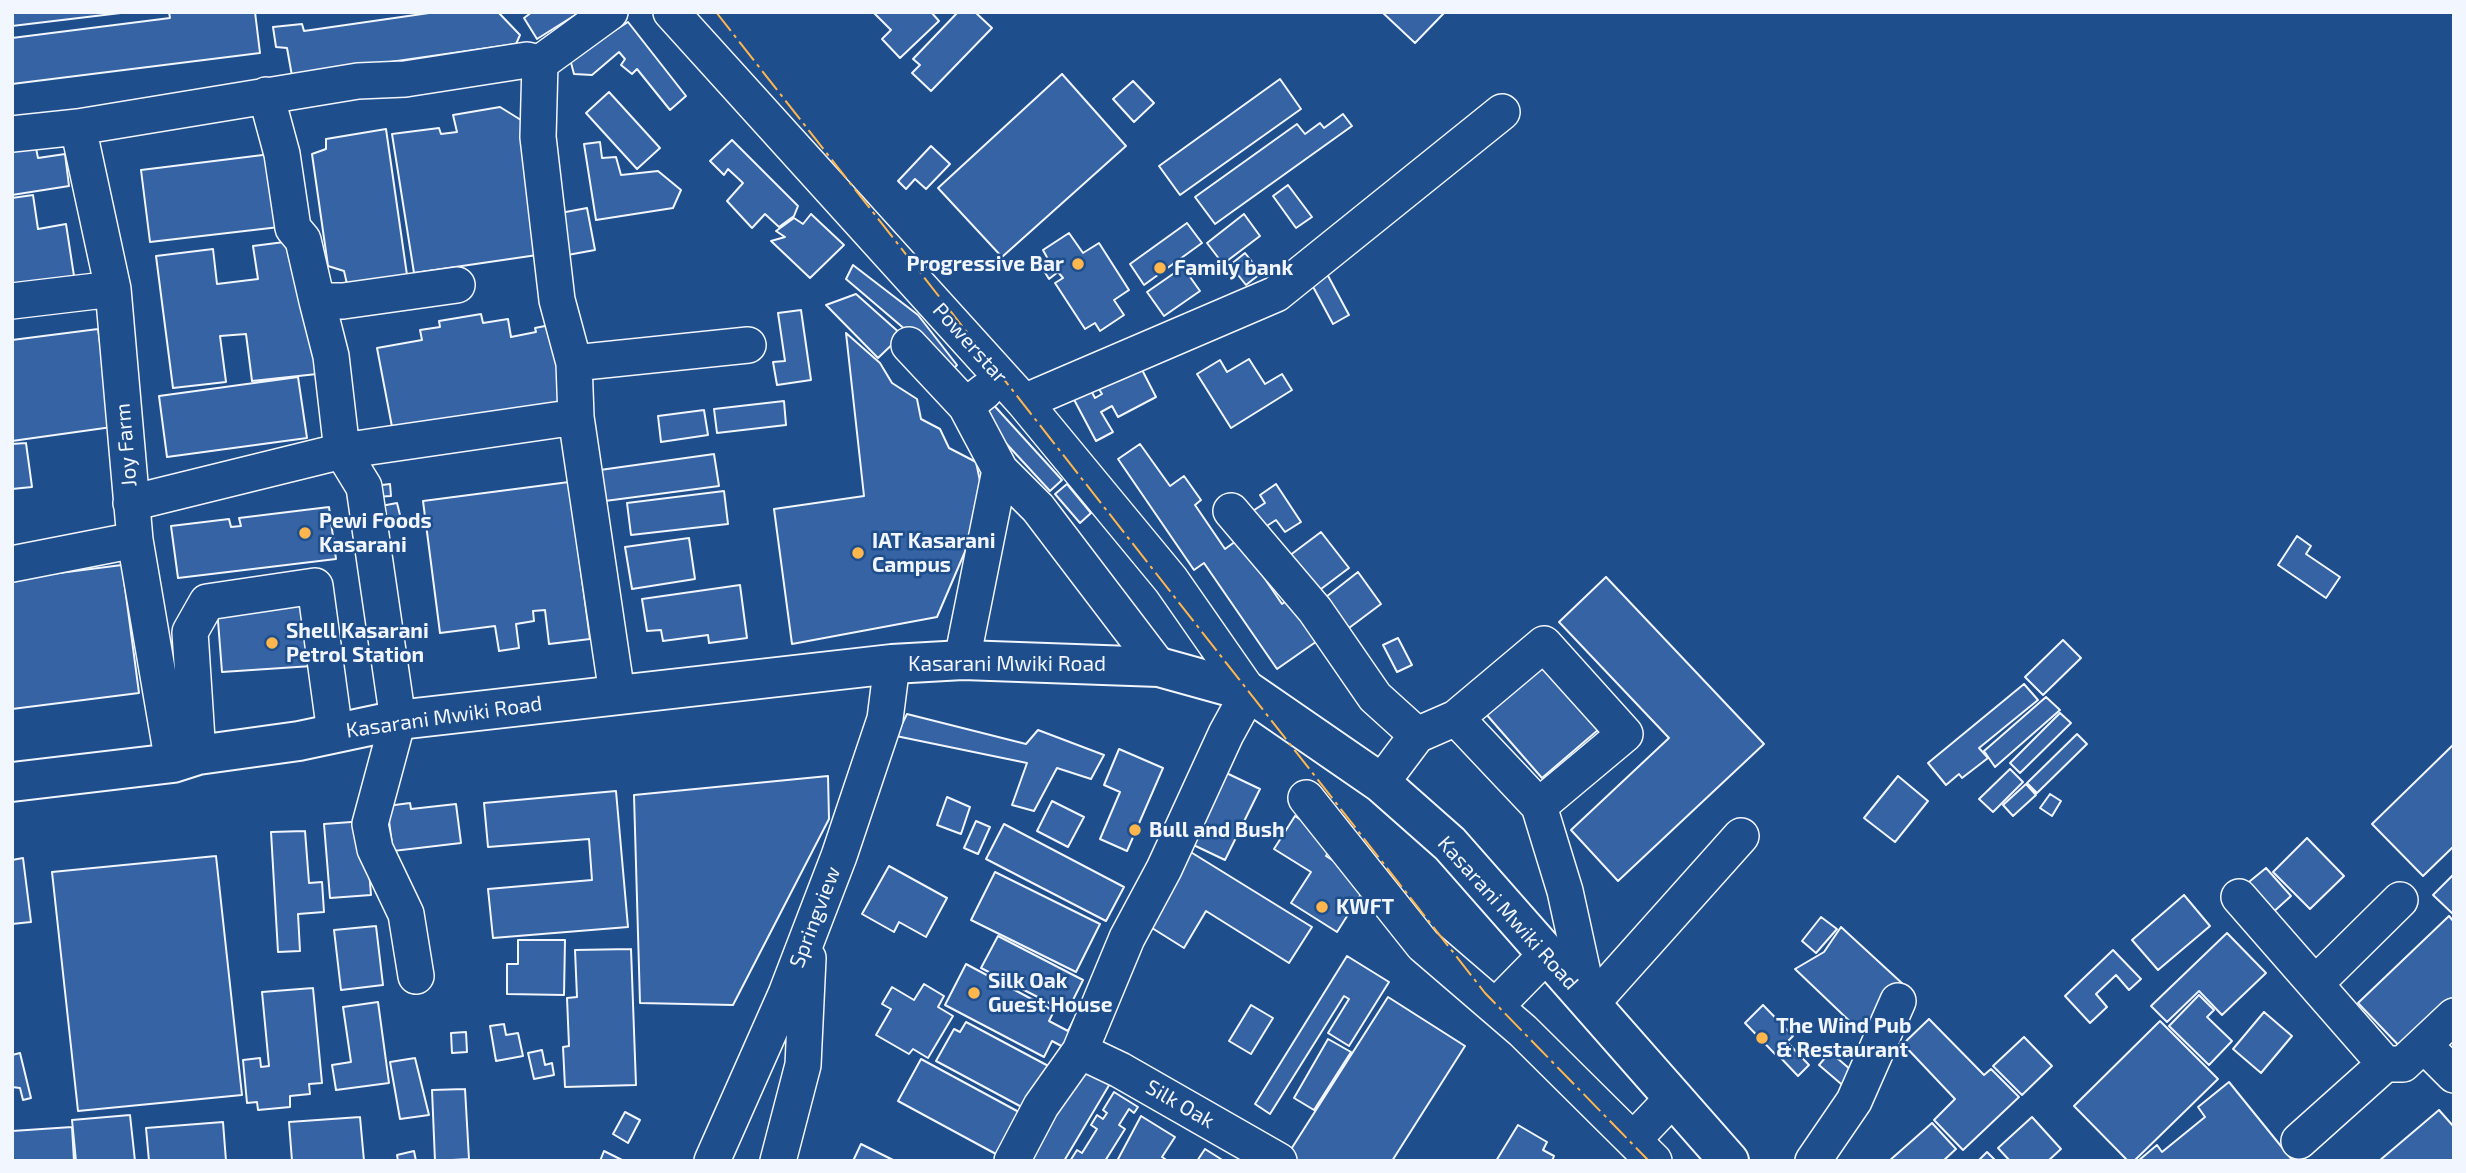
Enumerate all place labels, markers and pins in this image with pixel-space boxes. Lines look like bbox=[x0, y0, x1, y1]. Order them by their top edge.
place label: Progressive Bar bbox=[906, 251, 1064, 277]
place label: Family bank bbox=[1174, 255, 1293, 281]
marker: Progressive Bar bbox=[1070, 256, 1086, 272]
marker: Family bank bbox=[1152, 260, 1168, 276]
place label: Pewi Foods Kasarani bbox=[319, 508, 432, 558]
marker: Pewi Foods Kasarani bbox=[297, 525, 313, 541]
place label: IAT Kasarani Campus bbox=[872, 528, 995, 578]
marker: IAT Kasarani Campus bbox=[850, 545, 866, 561]
place label: Shell Kasarani Petrol Station bbox=[286, 618, 429, 668]
marker: Shell Kasarani Petrol Station bbox=[264, 635, 280, 651]
place label: Bull and Bush bbox=[1149, 817, 1285, 843]
marker: Bull and Bush bbox=[1127, 822, 1143, 838]
place label: KWFT bbox=[1336, 894, 1394, 920]
marker: KWFT bbox=[1314, 899, 1330, 915]
place label: Silk Oak Guest House bbox=[988, 968, 1113, 1018]
marker: Silk Oak Guest House bbox=[966, 985, 982, 1001]
place label: The Wind Pub & Restaurant bbox=[1776, 1013, 1912, 1063]
marker: The Wind Pub & Restaurant bbox=[1754, 1030, 1770, 1046]

